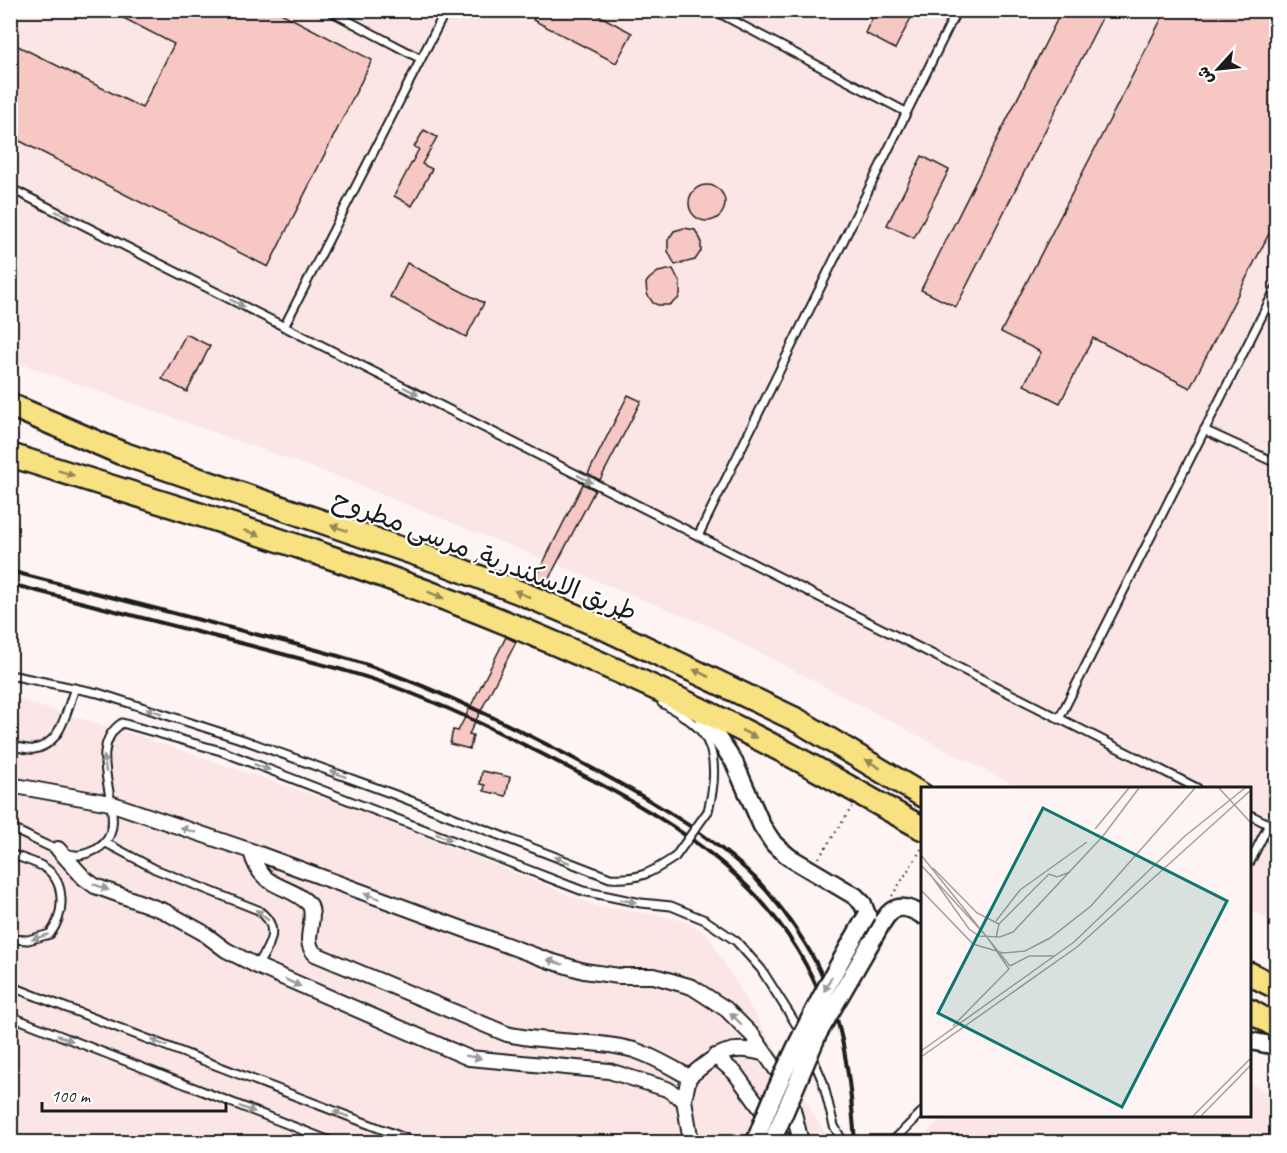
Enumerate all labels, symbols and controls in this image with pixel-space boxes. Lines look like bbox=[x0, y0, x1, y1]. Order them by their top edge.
north arrow bbox=[1188, 39, 1248, 99]
text: ش bbox=[1193, 63, 1218, 88]
one-way arrow bbox=[54, 210, 71, 219]
one-way arrow bbox=[228, 298, 245, 307]
one-way arrow bbox=[402, 386, 419, 395]
one-way arrow bbox=[57, 469, 75, 478]
one-way arrow bbox=[576, 474, 593, 483]
street label: طريق الاسكندرية, مرسى مطروح bbox=[328, 482, 642, 630]
one-way arrow bbox=[330, 523, 348, 532]
one-way arrow bbox=[243, 528, 261, 538]
one-way arrow bbox=[513, 589, 531, 599]
one-way arrow bbox=[428, 591, 446, 601]
one-way arrow bbox=[692, 668, 709, 677]
one-way arrow bbox=[145, 706, 163, 716]
one-way arrow bbox=[740, 728, 758, 738]
one-way arrow bbox=[101, 755, 110, 774]
one-way arrow bbox=[865, 759, 881, 770]
one-way arrow bbox=[253, 763, 271, 772]
one-way arrow bbox=[329, 769, 347, 779]
inset map bbox=[921, 787, 1251, 1117]
one-way arrow bbox=[179, 824, 197, 834]
one-way arrow bbox=[435, 833, 453, 842]
one-way arrow bbox=[553, 855, 571, 865]
one-way arrow bbox=[92, 883, 110, 893]
one-way arrow bbox=[363, 890, 381, 900]
one-way arrow bbox=[618, 897, 637, 906]
one-way arrow bbox=[254, 909, 270, 922]
one-way arrow bbox=[31, 933, 49, 942]
one-way arrow bbox=[546, 957, 564, 967]
one-way arrow bbox=[823, 976, 833, 993]
one-way arrow bbox=[285, 978, 302, 987]
one-way arrow bbox=[730, 1013, 744, 1027]
one-way arrow bbox=[56, 1034, 74, 1043]
one-way arrow bbox=[150, 1038, 168, 1047]
one-way arrow bbox=[464, 1053, 483, 1062]
scale bar bbox=[42, 1075, 226, 1113]
text: 100 m bbox=[51, 1085, 92, 1107]
one-way arrow bbox=[238, 1104, 256, 1114]
one-way arrow bbox=[331, 1109, 349, 1119]

